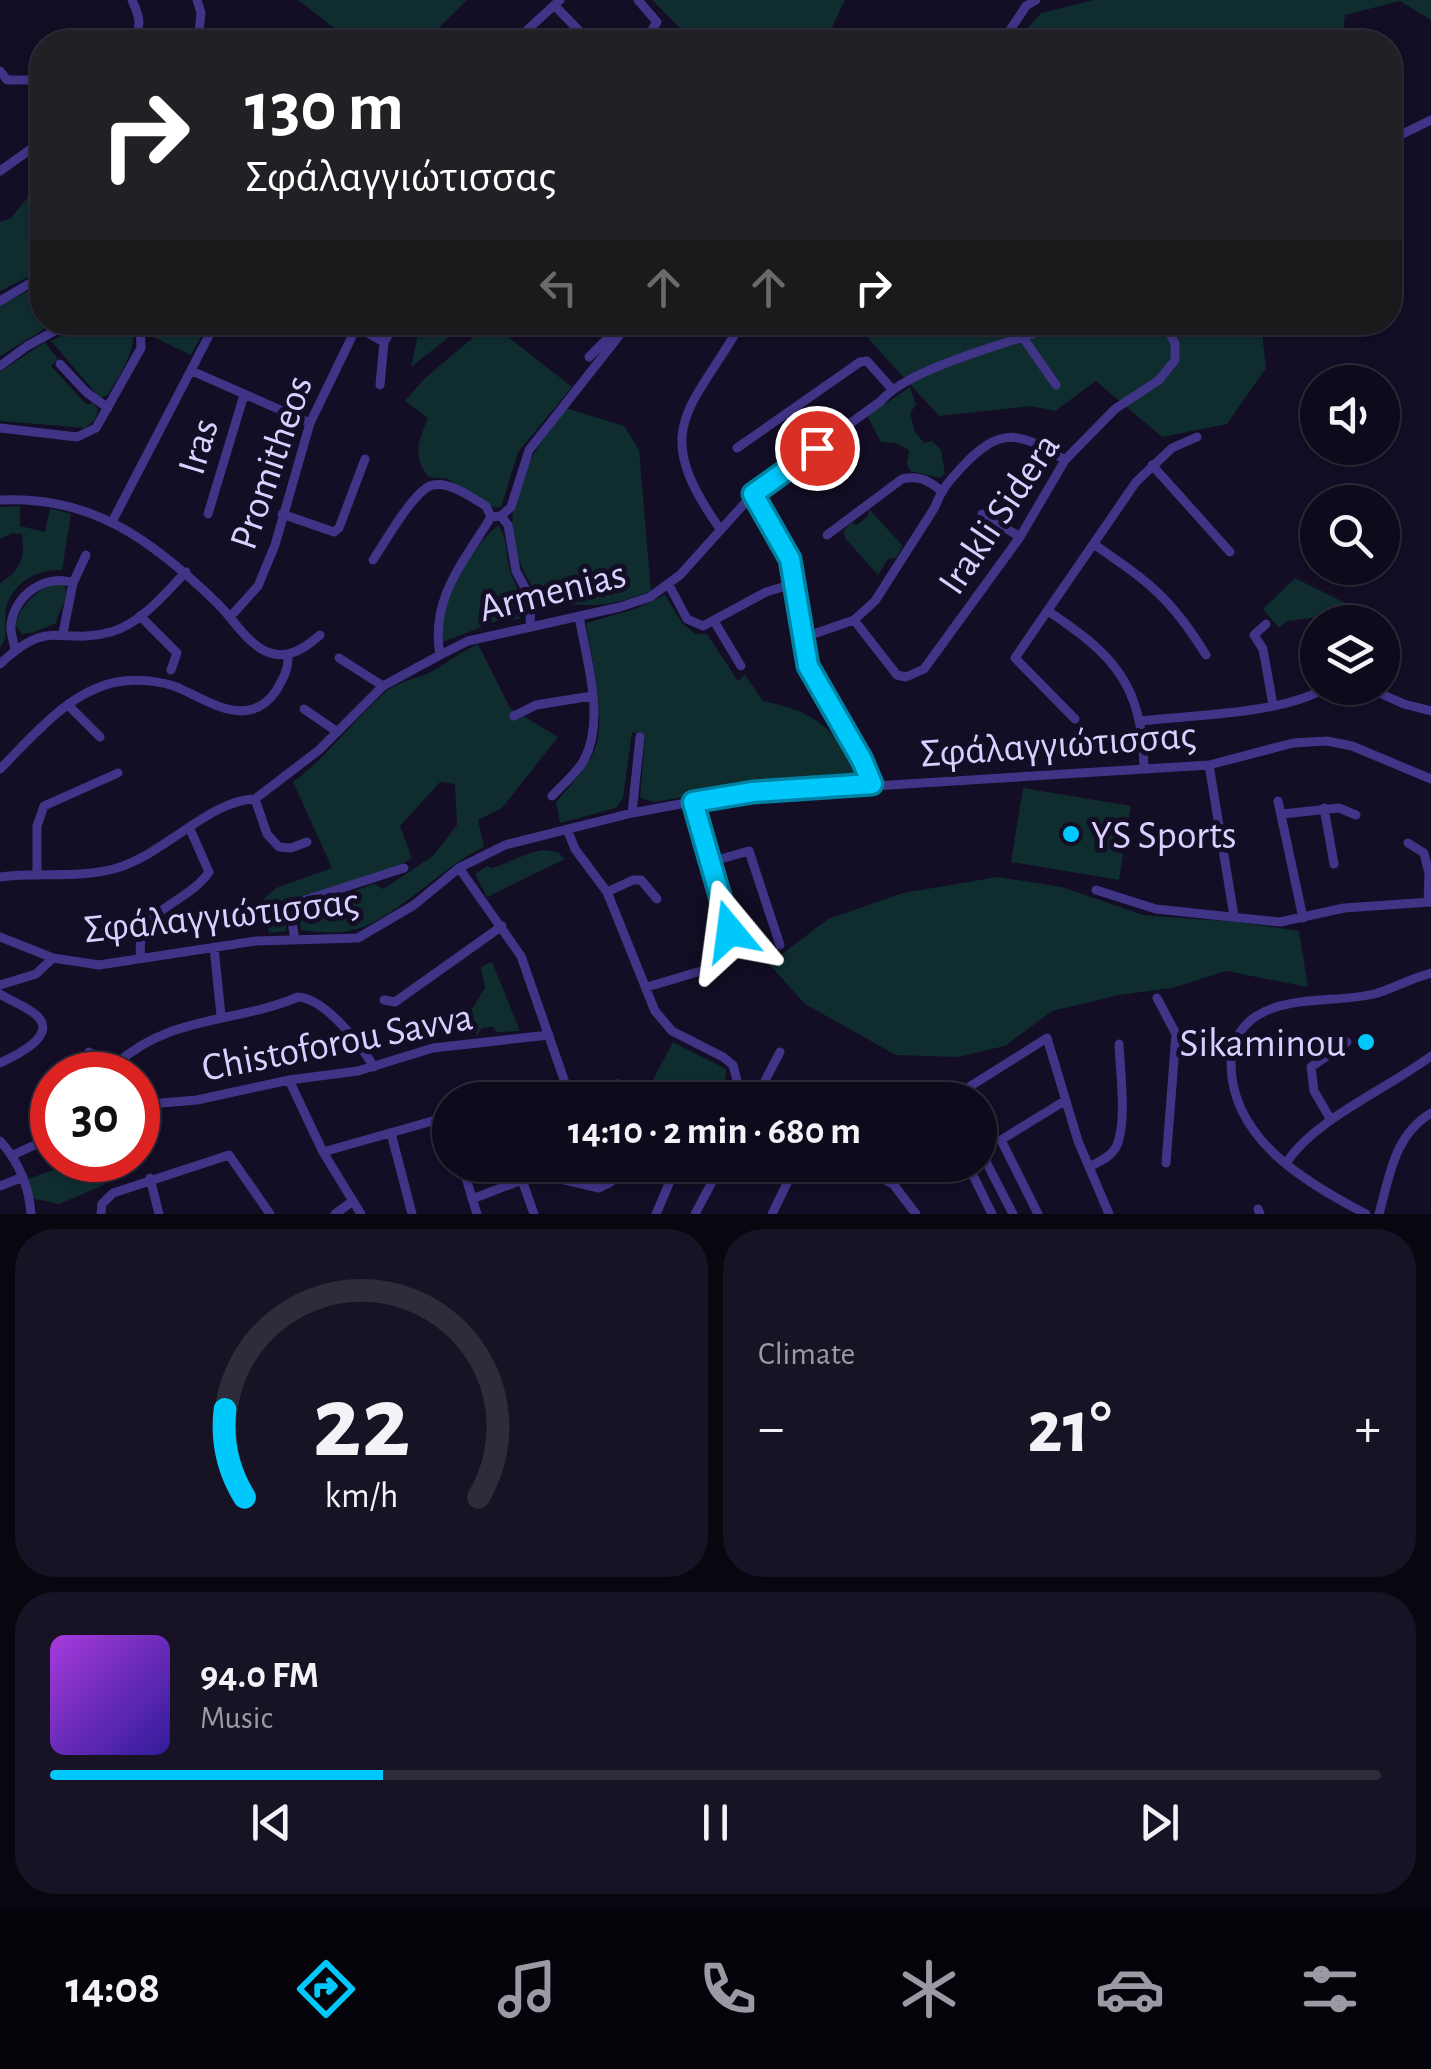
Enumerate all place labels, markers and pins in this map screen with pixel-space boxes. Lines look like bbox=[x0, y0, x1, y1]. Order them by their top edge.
pin bbox=[775, 406, 860, 491]
place label: YS Sports bbox=[1091, 816, 1237, 856]
marker: YS Sports bbox=[1060, 823, 1082, 845]
place label: Sikaminou bbox=[1180, 1024, 1346, 1064]
marker: Sikaminou bbox=[1355, 1031, 1377, 1053]

